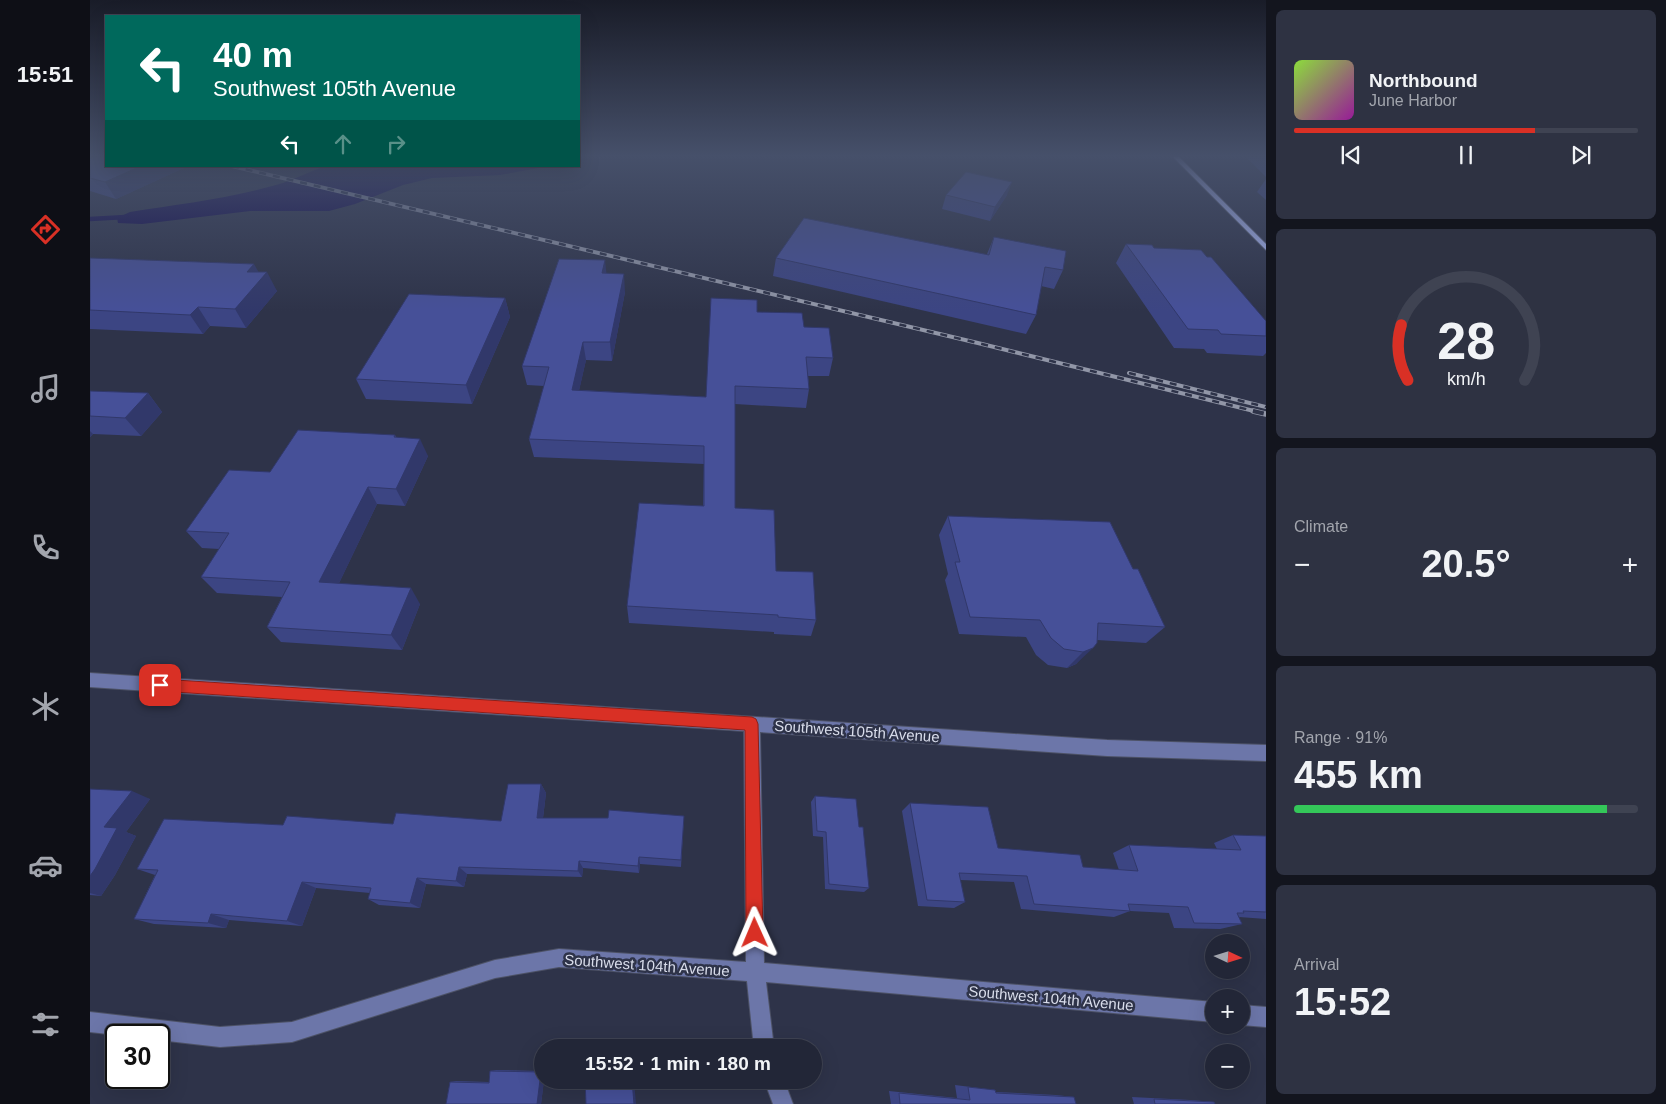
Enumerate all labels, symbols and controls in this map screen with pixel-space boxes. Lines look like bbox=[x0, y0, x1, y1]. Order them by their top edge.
icon: left bbox=[130, 35, 195, 100]
text: 40 m bbox=[213, 35, 293, 74]
text: 15:51 bbox=[17, 62, 73, 87]
text: Northbound bbox=[1369, 70, 1478, 91]
text: Southwest 105th Avenue bbox=[213, 76, 456, 101]
text: June Harbor bbox=[1369, 92, 1457, 109]
icon: left bbox=[276, 130, 304, 158]
icon: ahead bbox=[329, 130, 357, 158]
icon: right bbox=[382, 130, 410, 158]
icon: previous bbox=[1337, 141, 1365, 169]
icon: pause bbox=[1452, 141, 1480, 169]
icon: next bbox=[1567, 141, 1595, 169]
icon: directions bbox=[28, 212, 63, 247]
text: 28 bbox=[1437, 312, 1495, 370]
text: km/h bbox=[1447, 369, 1485, 389]
icon: music bbox=[28, 371, 63, 406]
text: Climate bbox=[1294, 518, 1348, 535]
icon: phone bbox=[28, 530, 63, 565]
text: 20.5° bbox=[1421, 543, 1511, 585]
text: − bbox=[1294, 549, 1310, 580]
text: + bbox=[1622, 549, 1638, 580]
pin bbox=[139, 664, 181, 706]
icon: arrive bbox=[146, 671, 174, 699]
icon: climate bbox=[28, 689, 63, 724]
street label: Southwest 105th Avenue bbox=[774, 717, 940, 745]
text: Range · 91% bbox=[1294, 729, 1387, 746]
text: 455 km bbox=[1294, 754, 1423, 796]
icon: car bbox=[28, 848, 63, 883]
position arrow bbox=[728, 906, 780, 958]
north arrow bbox=[1205, 934, 1250, 979]
map controls bbox=[1205, 934, 1250, 1089]
street label: Southwest 104th Avenue bbox=[564, 951, 730, 979]
text: Arrival bbox=[1294, 956, 1339, 973]
text: 15:52 bbox=[1294, 981, 1391, 1023]
street label: Southwest 104th Avenue bbox=[968, 982, 1134, 1014]
button: + bbox=[1205, 989, 1250, 1034]
icon: filters bbox=[28, 1007, 63, 1042]
speed limit sign: 30 bbox=[105, 1024, 170, 1089]
button: − bbox=[1205, 1044, 1250, 1089]
text: 15:52 · 1 min · 180 m bbox=[585, 1053, 771, 1074]

